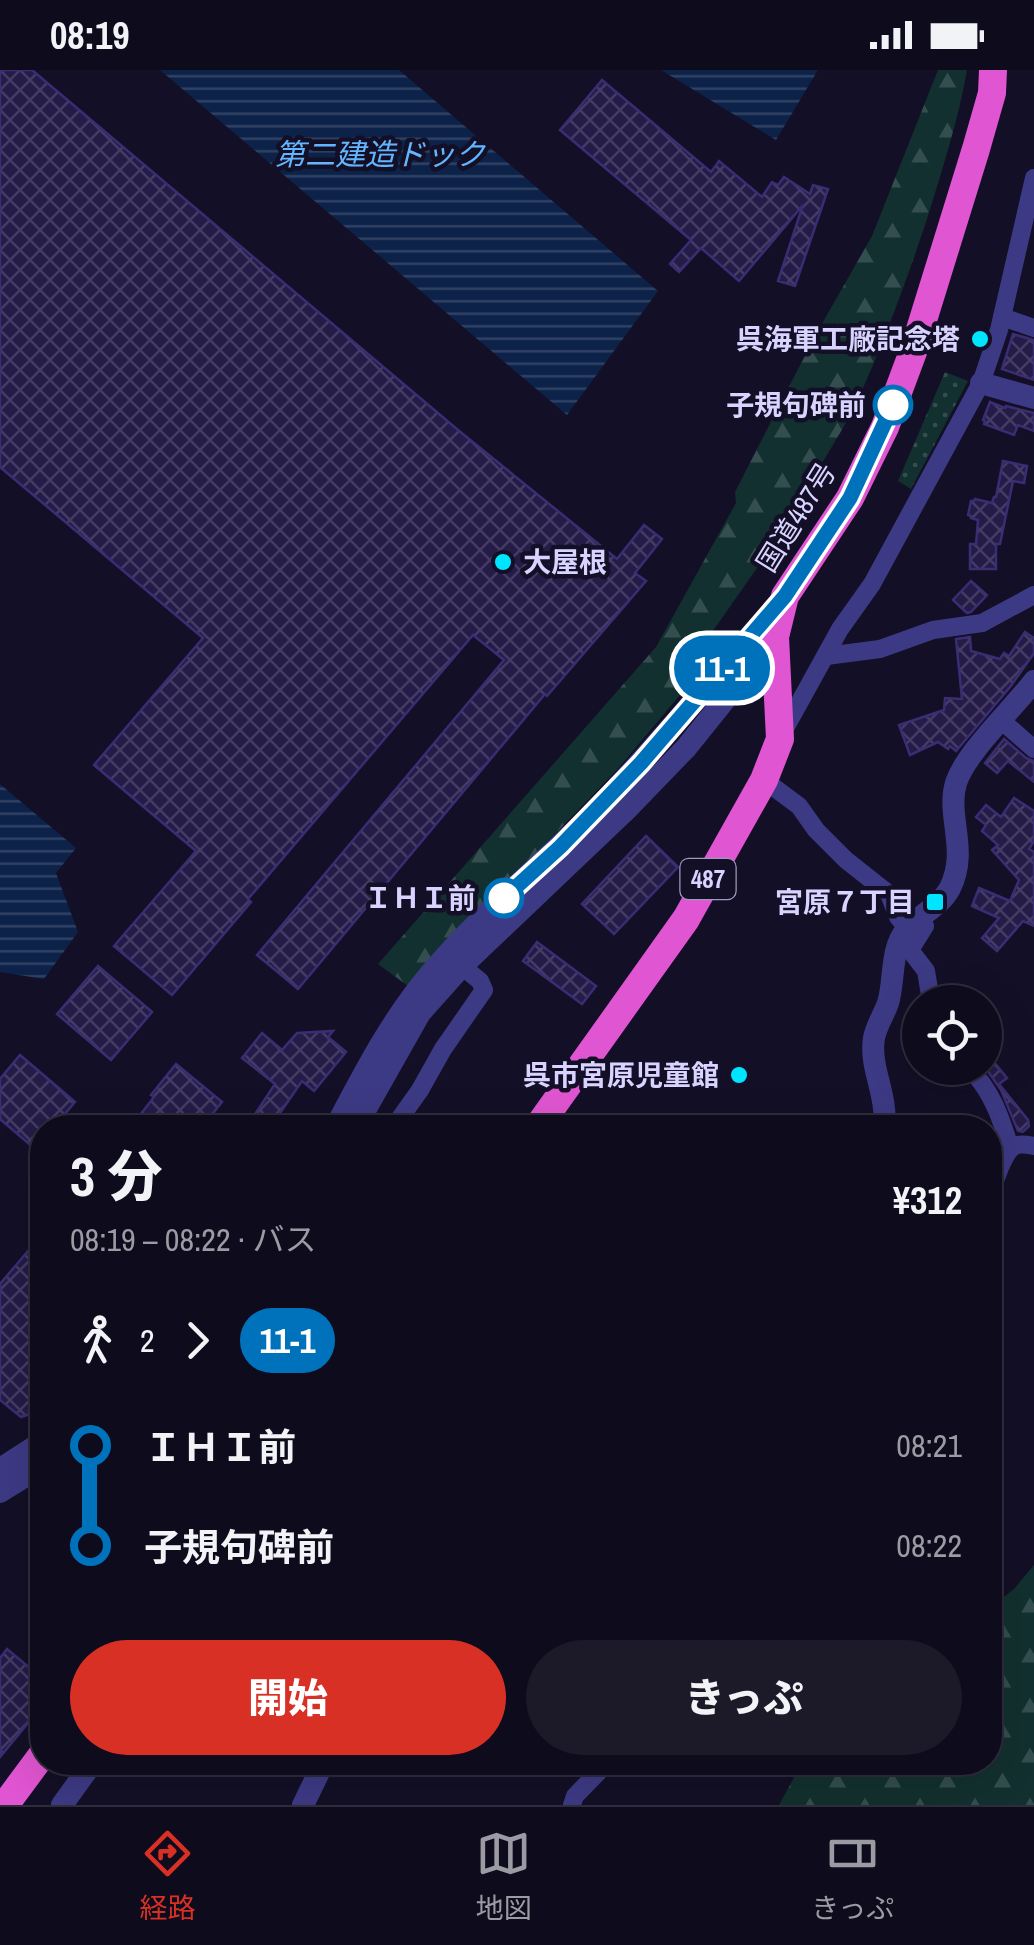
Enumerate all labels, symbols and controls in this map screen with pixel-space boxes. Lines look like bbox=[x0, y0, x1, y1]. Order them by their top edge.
text: 08:19 bbox=[50, 10, 130, 61]
water label: 第二建造ドック bbox=[275, 134, 486, 174]
place label: 呉海軍工廠記念塔 bbox=[736, 320, 960, 358]
marker: 呉海軍工廠記念塔 bbox=[969, 328, 991, 350]
place label: 子規句碑前 bbox=[726, 386, 866, 424]
marker: 子規句碑前 bbox=[874, 386, 912, 424]
street label: 国道487号 bbox=[747, 455, 845, 579]
place label: 大屋根 bbox=[523, 543, 607, 581]
marker: 大屋根 bbox=[492, 551, 514, 573]
line badge: 11-1 bbox=[652, 636, 792, 700]
text: 11-1 bbox=[694, 645, 750, 692]
road number: 487 bbox=[680, 859, 736, 899]
place label: ＩＨＩ前 bbox=[364, 879, 476, 917]
marker: ＩＨＩ前 bbox=[485, 879, 523, 917]
place label: 宮原７丁目 bbox=[775, 883, 915, 921]
marker: 宮原７丁目 bbox=[924, 891, 946, 913]
map controls bbox=[902, 985, 1002, 1085]
button: locate bbox=[902, 985, 1002, 1085]
place label: 呉市宮原児童館 bbox=[523, 1056, 719, 1094]
marker: 呉市宮原児童館 bbox=[728, 1064, 750, 1086]
text: 3 分 bbox=[70, 1139, 163, 1213]
text: ¥312 bbox=[893, 1175, 962, 1226]
text: 08:19 – 08:22 · バス bbox=[70, 1218, 316, 1261]
icon: walk bbox=[70, 1313, 125, 1368]
icon: forward bbox=[170, 1313, 225, 1368]
text: 11-1 bbox=[260, 1317, 315, 1364]
text: 2 bbox=[140, 1319, 155, 1362]
text: ＩＨＩ前 bbox=[144, 1422, 296, 1473]
text: 08:21 bbox=[896, 1424, 962, 1467]
text: 子規句碑前 bbox=[144, 1522, 334, 1573]
text: 08:22 bbox=[896, 1524, 962, 1567]
button: 開始 bbox=[70, 1640, 506, 1755]
button: きっぷ bbox=[526, 1640, 962, 1755]
tab: 経路 bbox=[140, 1826, 196, 1927]
tab: 地図 bbox=[476, 1826, 532, 1927]
tab: きっぷ bbox=[811, 1826, 894, 1927]

